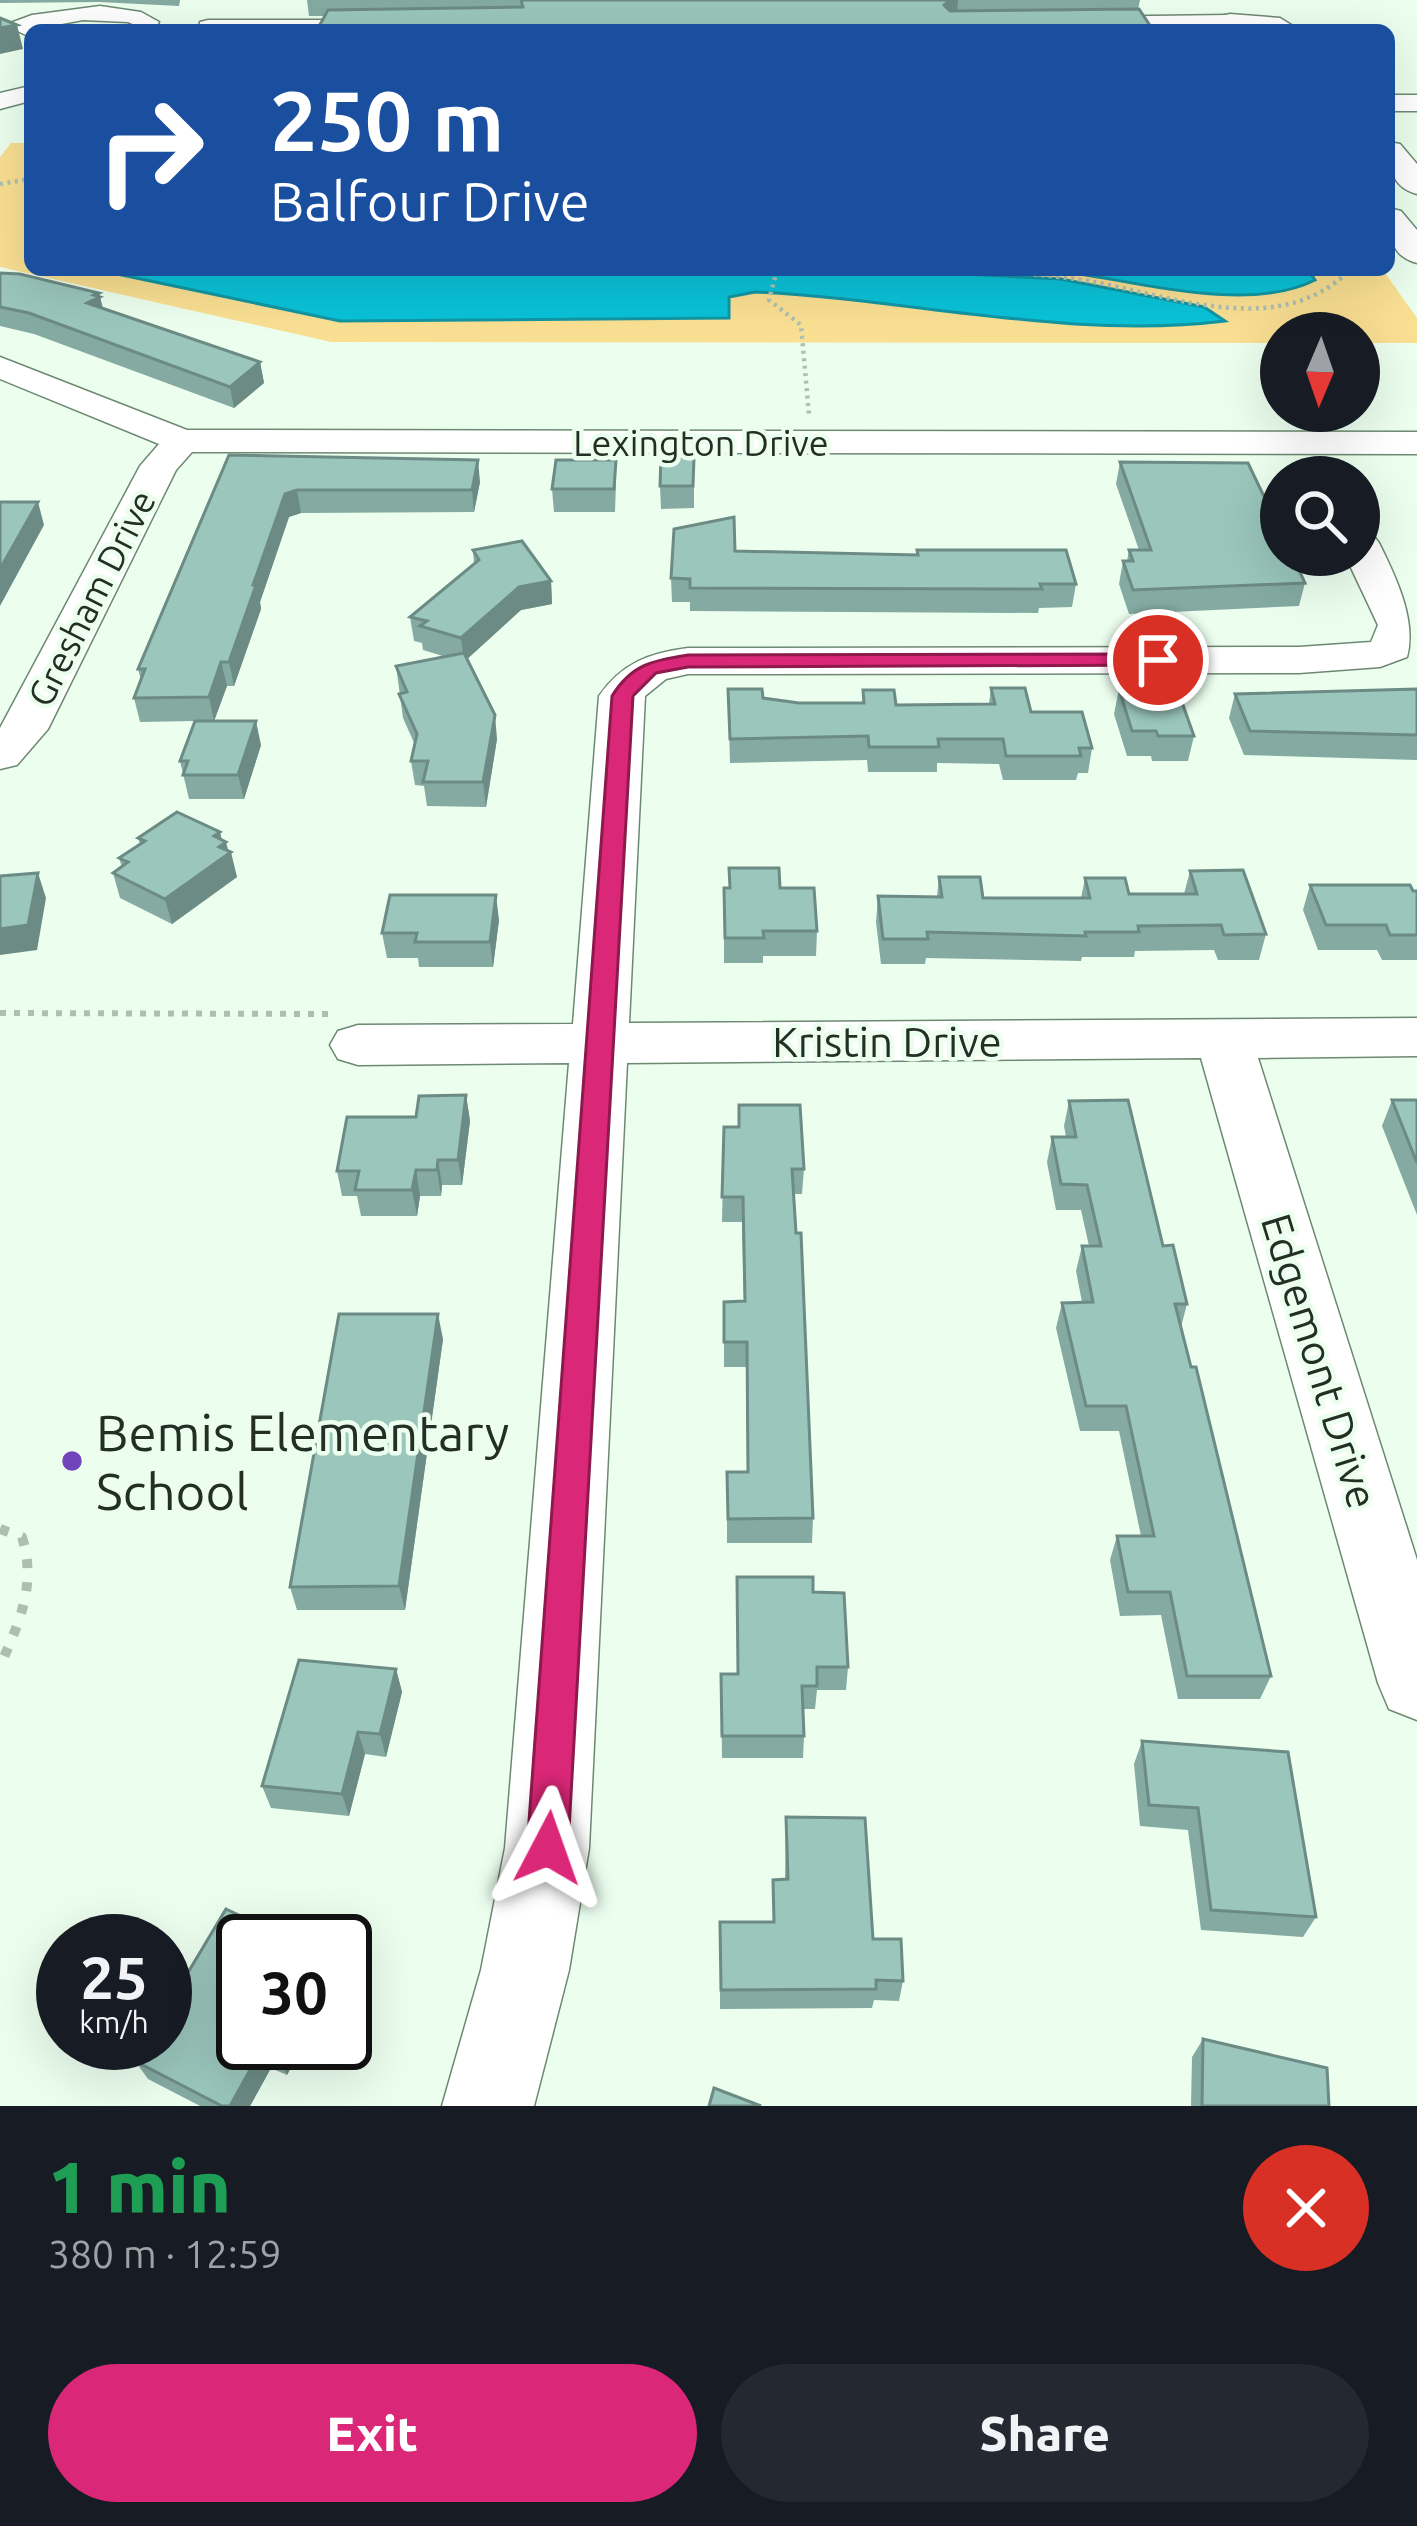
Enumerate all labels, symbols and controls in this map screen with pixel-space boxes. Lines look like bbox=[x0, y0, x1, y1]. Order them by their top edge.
icon: right bbox=[72, 72, 228, 228]
text: 250 m bbox=[270, 73, 504, 167]
text: Balfour Drive bbox=[270, 171, 590, 231]
north arrow bbox=[1260, 312, 1380, 432]
map controls bbox=[1260, 312, 1380, 576]
street label: Lexington Drive bbox=[573, 422, 829, 463]
button: search bbox=[1260, 456, 1380, 576]
street label: Gresham Drive bbox=[19, 483, 163, 713]
pin bbox=[1107, 609, 1209, 711]
icon: arrive bbox=[1125, 627, 1191, 693]
street label: Kristin Drive bbox=[772, 1018, 1002, 1065]
street label: Edgemont Drive bbox=[1253, 1208, 1387, 1514]
place label: Bemis Elementary School bbox=[96, 1403, 509, 1520]
marker: Bemis Elementary School bbox=[59, 1448, 85, 1474]
position arrow bbox=[485, 1785, 611, 1911]
speed limit sign: 30 bbox=[216, 1914, 372, 2070]
text: 25 bbox=[80, 1943, 148, 2010]
text: km/h bbox=[79, 2005, 149, 2039]
button: close bbox=[1243, 2145, 1369, 2271]
text: 1 min bbox=[48, 2146, 231, 2227]
text: 380 m · 12:59 bbox=[48, 2232, 282, 2275]
button: Exit bbox=[48, 2364, 697, 2502]
button: Share bbox=[721, 2364, 1369, 2502]

